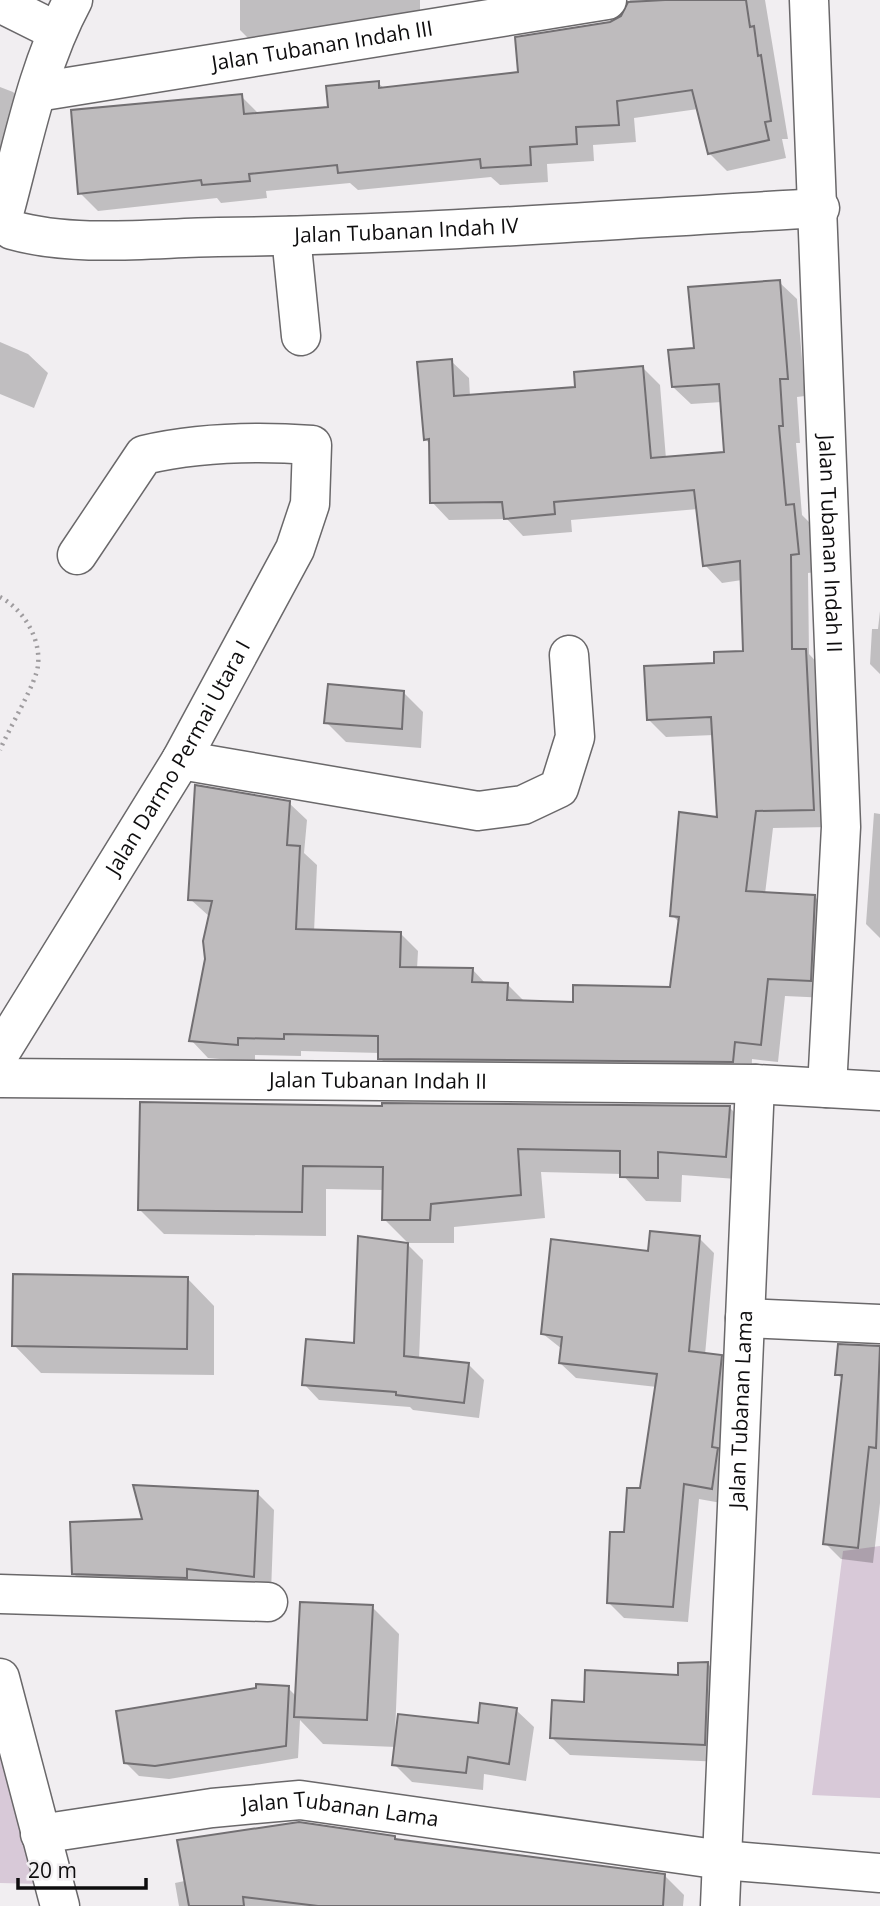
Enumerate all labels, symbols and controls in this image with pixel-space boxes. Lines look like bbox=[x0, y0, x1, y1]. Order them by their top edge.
street label: Jalan Tubanan Indah III bbox=[207, 13, 435, 77]
street label: Jalan Tubanan Indah IV bbox=[292, 211, 520, 249]
street label: Jalan Tubanan Indah II bbox=[813, 432, 849, 653]
street label: Jalan Darmo Permai Utara I bbox=[97, 635, 256, 881]
street label: Jalan Tubanan Indah II bbox=[267, 1065, 487, 1095]
street label: Jalan Tubanan Lama bbox=[722, 1310, 758, 1511]
street label: Jalan Tubanan Lama bbox=[238, 1785, 441, 1833]
scale bar bbox=[18, 1846, 145, 1890]
text: 20 m bbox=[28, 1856, 77, 1884]

